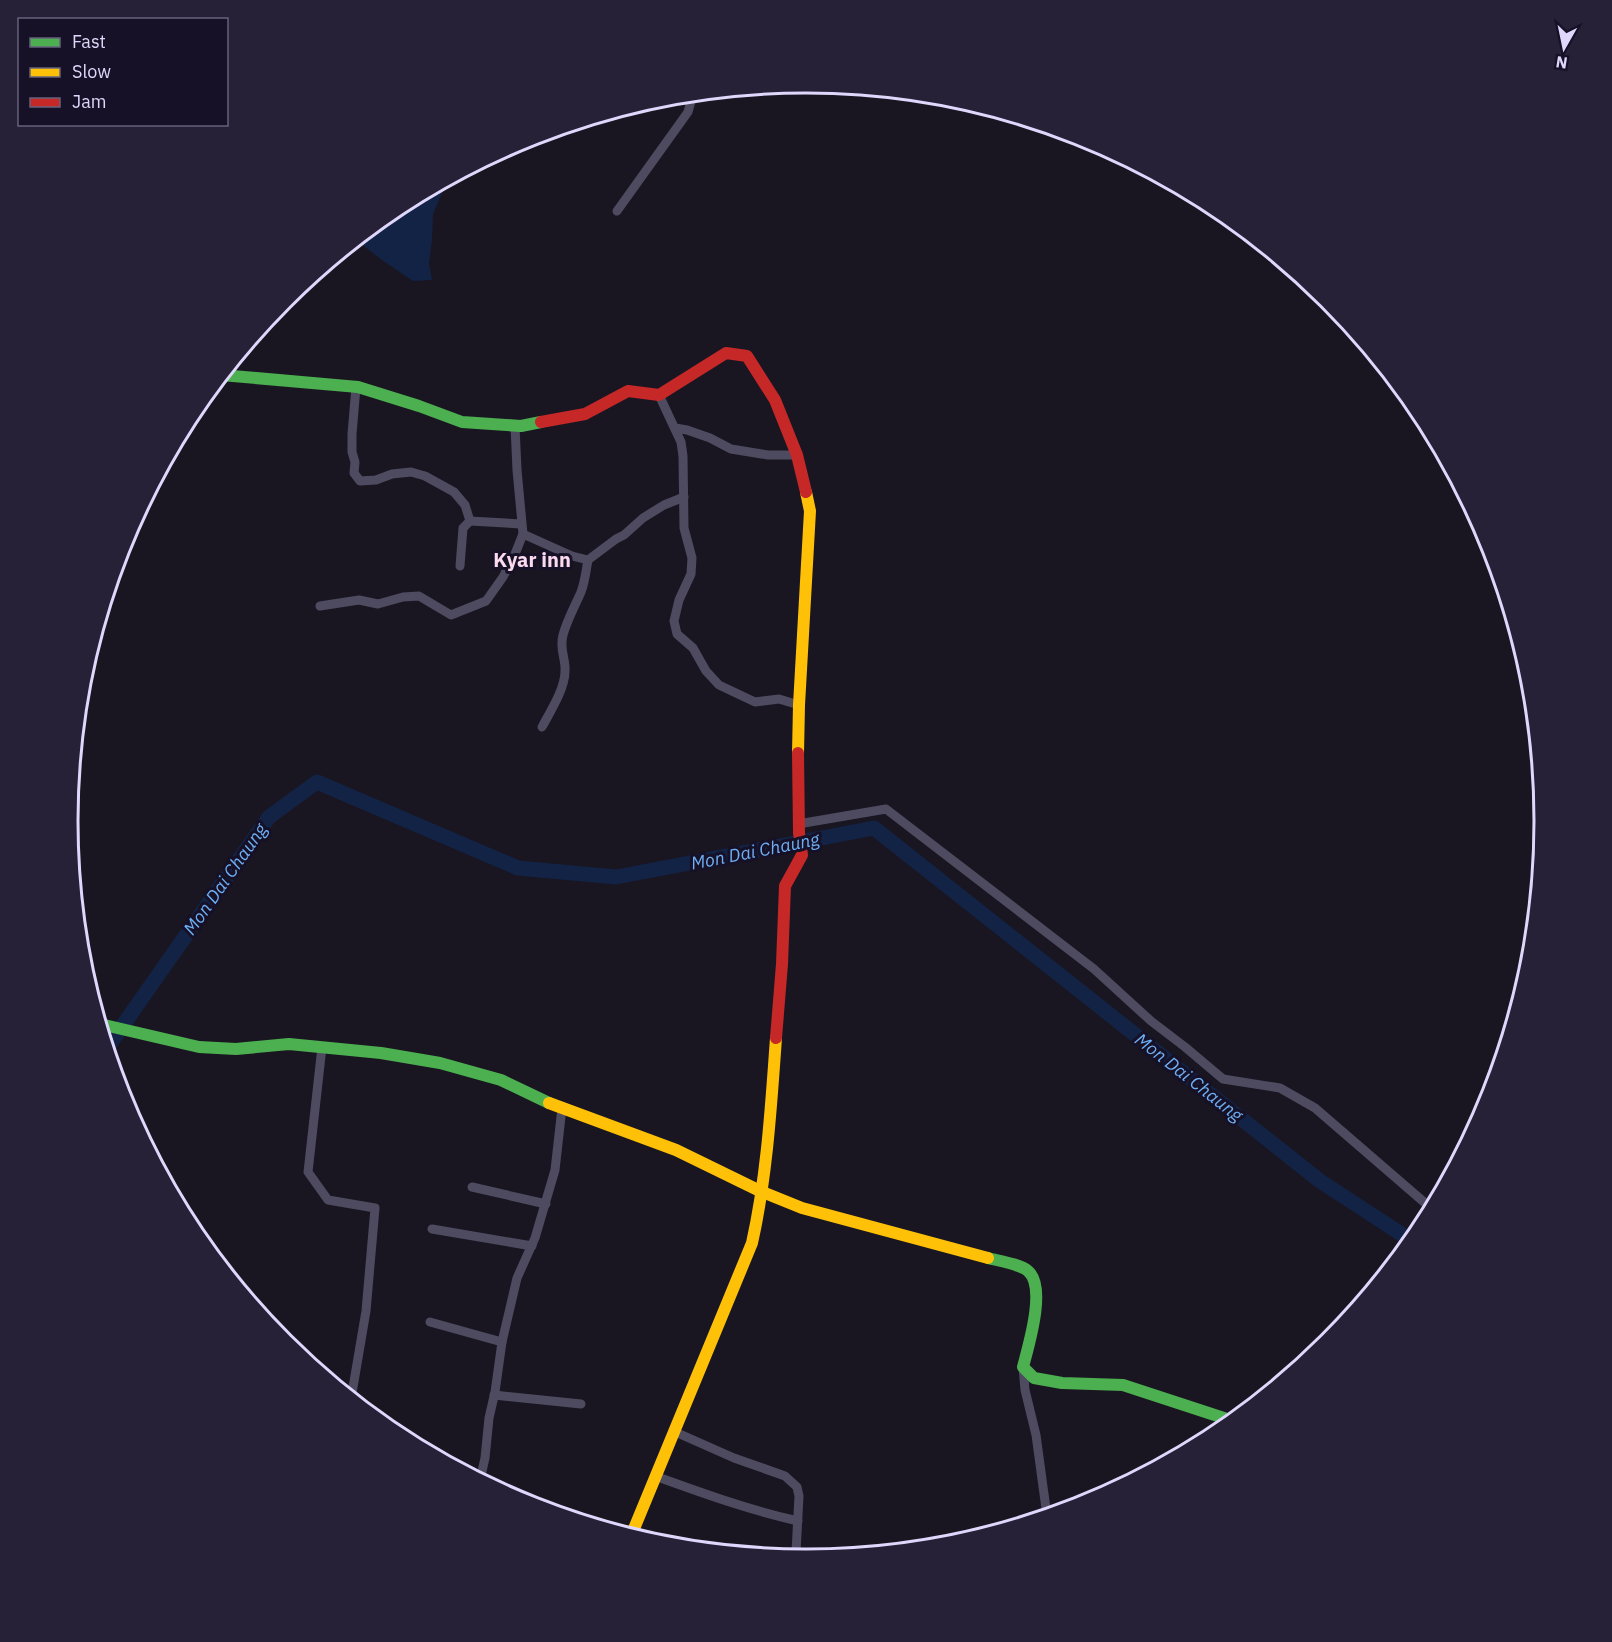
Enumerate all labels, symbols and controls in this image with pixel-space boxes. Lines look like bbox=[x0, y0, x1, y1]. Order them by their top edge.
legend bbox=[18, 18, 228, 126]
north arrow bbox=[1534, 18, 1594, 78]
text: Fast bbox=[72, 30, 106, 53]
text: N bbox=[1554, 52, 1569, 74]
text: Slow bbox=[72, 60, 111, 83]
text: Jam bbox=[72, 90, 107, 113]
district label: Kyar inn bbox=[493, 546, 571, 573]
water label: Mon Dai Chaung bbox=[178, 818, 272, 939]
water label: Mon Dai Chaung bbox=[689, 827, 822, 875]
water label: Mon Dai Chaung bbox=[1130, 1028, 1248, 1127]

